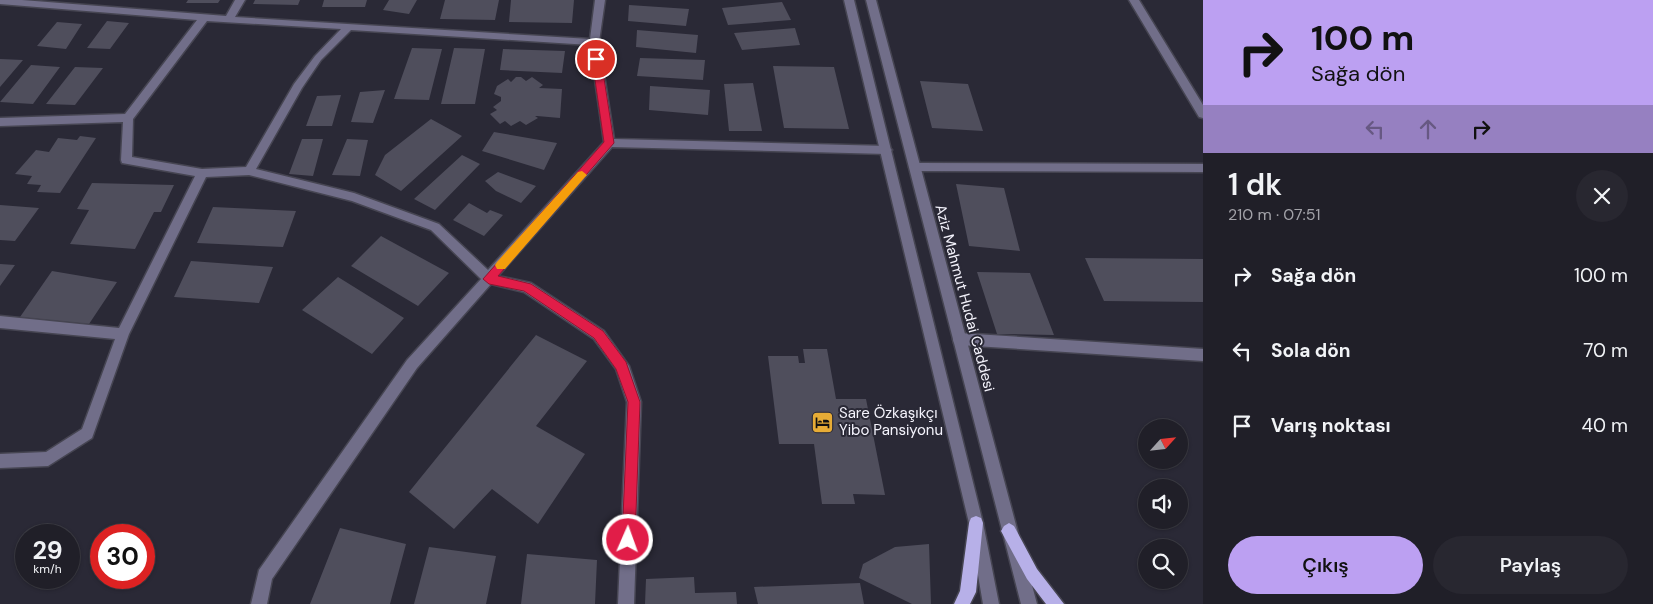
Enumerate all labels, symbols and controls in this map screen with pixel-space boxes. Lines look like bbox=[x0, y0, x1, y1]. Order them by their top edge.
text: 100 m bbox=[1311, 15, 1414, 61]
icon: right bbox=[1228, 20, 1293, 85]
pin bbox=[575, 38, 617, 80]
icon: arrive bbox=[582, 45, 610, 73]
text: Sağa dön bbox=[1311, 59, 1405, 88]
icon: left bbox=[1361, 115, 1389, 143]
icon: ahead bbox=[1414, 115, 1442, 143]
icon: right bbox=[1467, 115, 1495, 143]
text: 1 dk bbox=[1228, 165, 1282, 204]
button: close bbox=[1576, 170, 1628, 222]
street label: Aziz Mahmut Hudai Caddesi bbox=[930, 202, 1000, 394]
text: 210 m · 07:51 bbox=[1228, 204, 1321, 225]
icon: right bbox=[1228, 262, 1256, 290]
text: Sağa dön bbox=[1271, 263, 1356, 288]
text: 100 m bbox=[1574, 263, 1628, 288]
icon: left bbox=[1228, 337, 1256, 365]
text: Sola dön bbox=[1271, 338, 1351, 363]
text: 70 m bbox=[1583, 338, 1628, 363]
place label: Sare Özkaşıkçı Yibo Pansiyonu bbox=[839, 403, 943, 440]
hotel icon: Sare Özkaşıkçı Yibo Pansiyonu bbox=[811, 410, 835, 434]
icon: arrive bbox=[1228, 412, 1256, 440]
text: Varış noktası bbox=[1271, 413, 1391, 438]
text: 40 m bbox=[1581, 413, 1628, 438]
north arrow bbox=[1138, 419, 1188, 469]
map controls bbox=[1138, 419, 1188, 589]
button: sound bbox=[1138, 479, 1188, 529]
position arrow bbox=[601, 513, 653, 565]
speed limit sign: 30 bbox=[90, 524, 155, 589]
text: 29 bbox=[32, 534, 63, 567]
button: Çıkış bbox=[1228, 536, 1423, 594]
button: Paylaş bbox=[1433, 536, 1628, 594]
button: search bbox=[1138, 539, 1188, 589]
text: km/h bbox=[33, 561, 62, 577]

